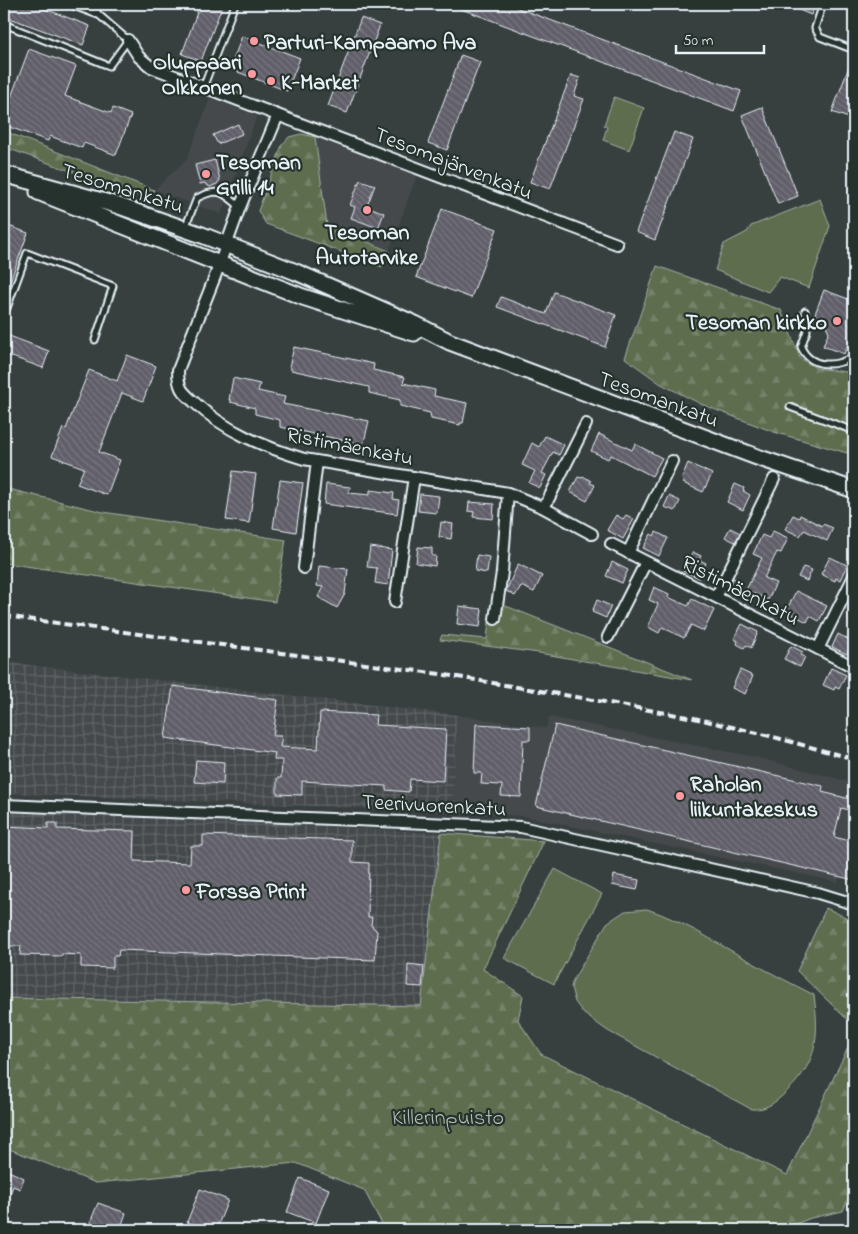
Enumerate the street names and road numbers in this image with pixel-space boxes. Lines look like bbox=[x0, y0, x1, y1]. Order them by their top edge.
street label: Tesomajärvenkatu bbox=[369, 120, 537, 210]
street label: Tesomankatu bbox=[57, 156, 187, 224]
street label: Tesomankatu bbox=[593, 364, 723, 437]
street label: Ristimäenkatu bbox=[283, 420, 416, 476]
street label: Ristimäenkatu bbox=[675, 548, 804, 635]
street label: Teerivuorenkatu bbox=[361, 787, 507, 827]

